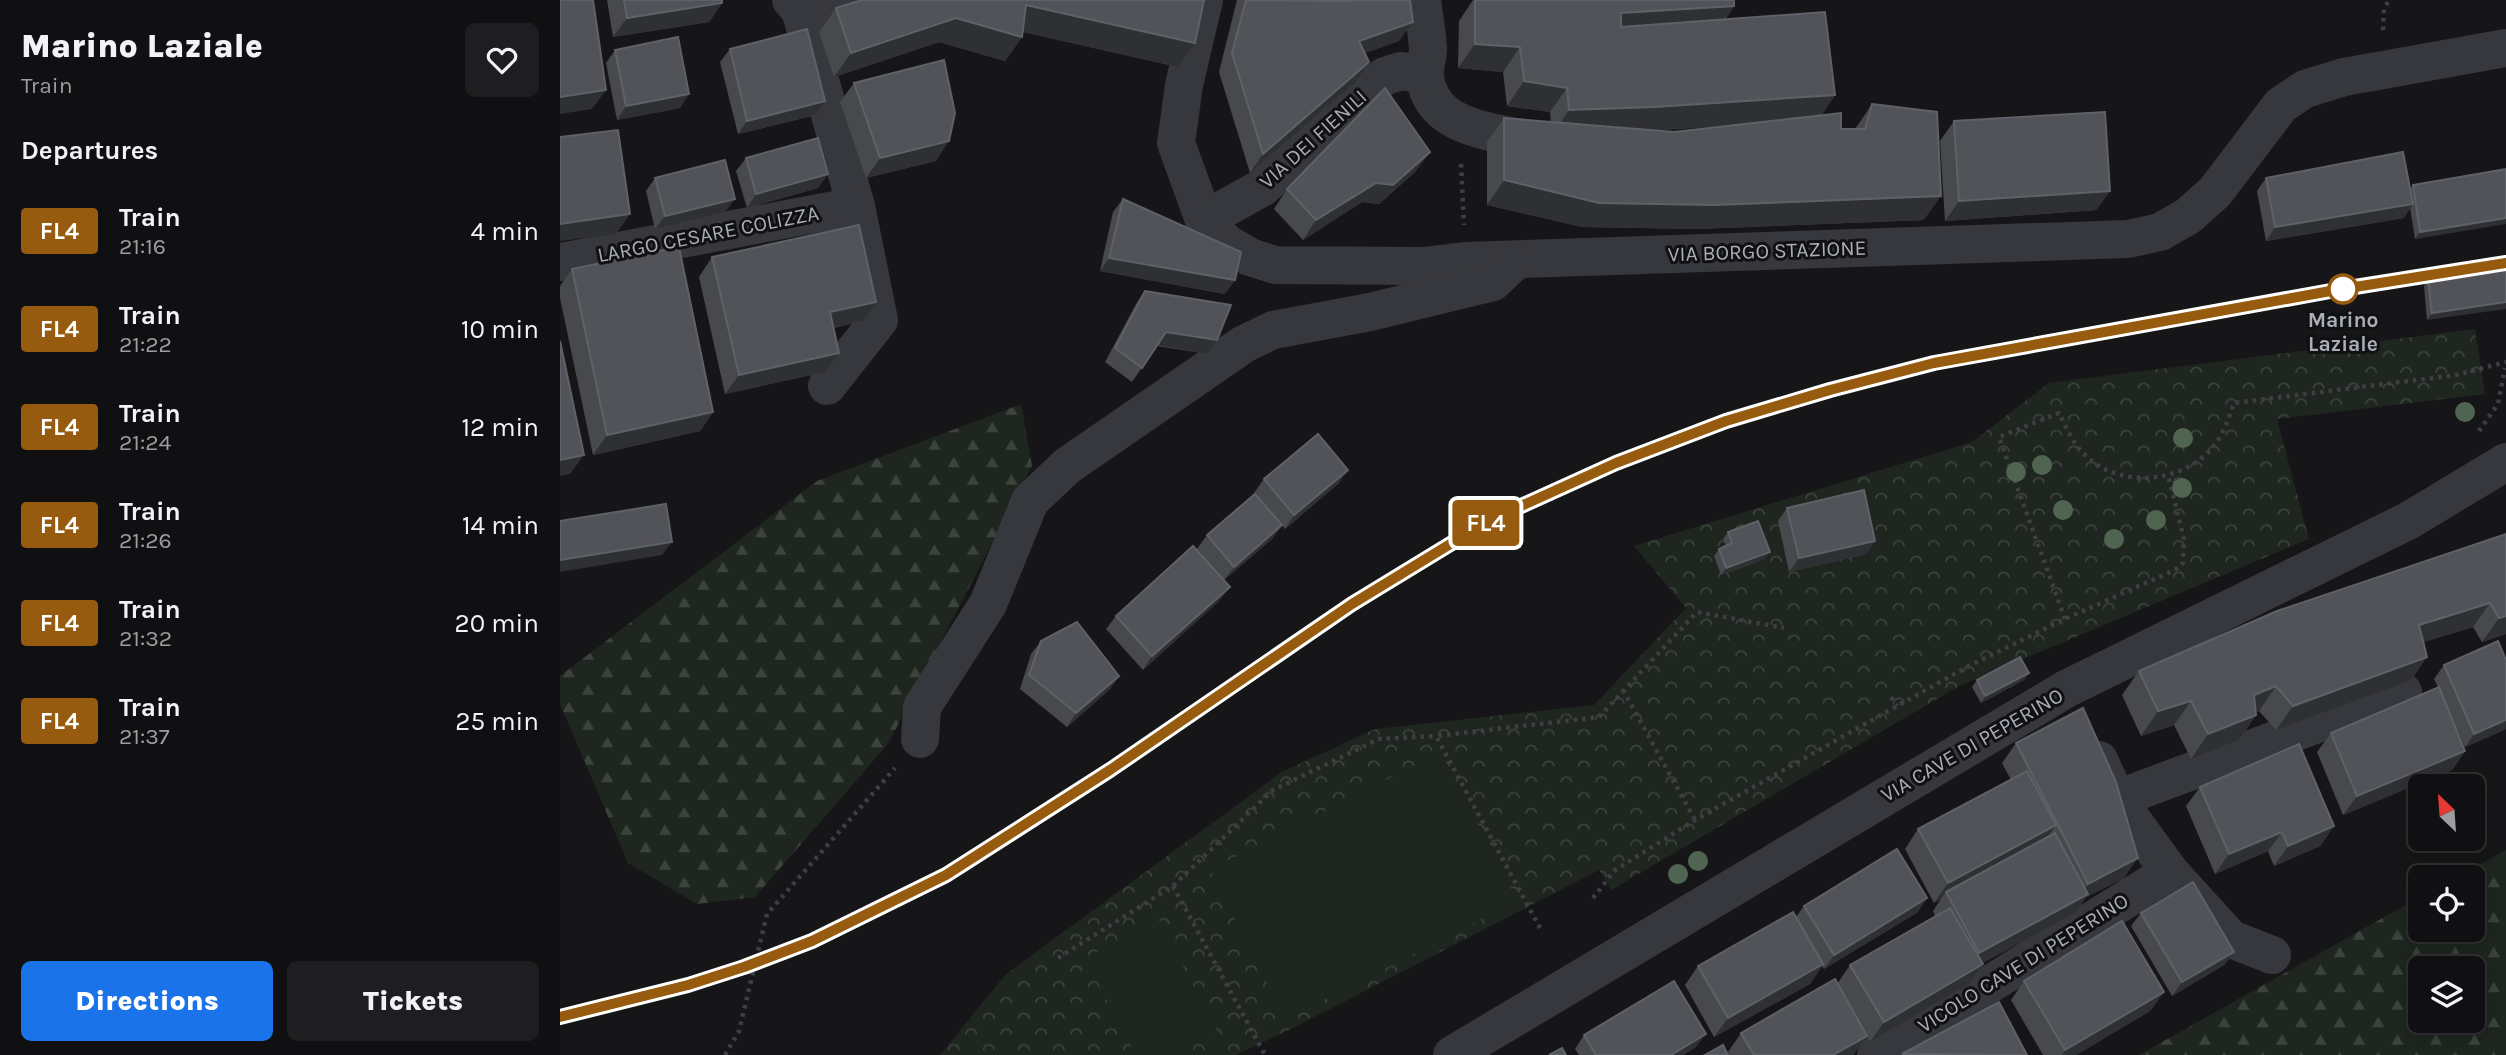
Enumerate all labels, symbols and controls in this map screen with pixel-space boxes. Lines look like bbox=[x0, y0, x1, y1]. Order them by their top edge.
button: heart bbox=[465, 23, 539, 97]
text: Marino Laziale bbox=[21, 27, 263, 65]
text: Train bbox=[21, 72, 73, 99]
street label: VIA DEI FIENILI bbox=[1254, 85, 1372, 193]
text: Departures bbox=[21, 135, 158, 166]
street label: LARGO CESARE COLIZZA bbox=[595, 201, 821, 267]
text: Train bbox=[119, 202, 181, 233]
text: 4 min bbox=[471, 216, 539, 247]
text: FL4 bbox=[40, 217, 79, 245]
text: 21:16 bbox=[119, 233, 166, 260]
street label: VIA BORGO STAZIONE bbox=[1667, 236, 1867, 266]
marker: Marino Laziale bbox=[2328, 274, 2358, 304]
text: Train bbox=[119, 300, 181, 331]
place label: Marino Laziale bbox=[2308, 308, 2378, 356]
text: 10 min bbox=[461, 314, 539, 345]
text: FL4 bbox=[40, 315, 79, 343]
text: 21:22 bbox=[119, 331, 172, 358]
text: Train bbox=[119, 398, 181, 429]
text: 12 min bbox=[461, 412, 539, 443]
text: FL4 bbox=[40, 413, 79, 441]
text: 21:24 bbox=[119, 429, 171, 456]
text: Train bbox=[119, 496, 181, 527]
line badge: FL4 bbox=[1446, 500, 1526, 546]
text: FL4 bbox=[1466, 509, 1506, 537]
text: 14 min bbox=[462, 510, 539, 541]
text: FL4 bbox=[40, 511, 79, 539]
text: 21:26 bbox=[119, 527, 172, 554]
text: Train bbox=[119, 594, 181, 625]
text: 20 min bbox=[455, 608, 539, 639]
text: FL4 bbox=[40, 609, 79, 637]
text: 21:32 bbox=[119, 625, 172, 652]
street label: VIA CAVE DI PEPERINO bbox=[1877, 683, 2067, 807]
text: Train bbox=[119, 692, 181, 723]
text: 25 min bbox=[455, 706, 539, 737]
text: FL4 bbox=[40, 707, 79, 735]
text: 21:37 bbox=[119, 723, 170, 750]
north arrow bbox=[2408, 774, 2485, 850]
map controls bbox=[2408, 774, 2485, 1033]
button: locate bbox=[2408, 865, 2485, 942]
street label: VICOLO CAVE DI PEPERINO bbox=[1913, 888, 2133, 1038]
button: layers bbox=[2408, 956, 2485, 1033]
button: Directions bbox=[21, 961, 273, 1041]
button: Tickets bbox=[287, 961, 539, 1041]

